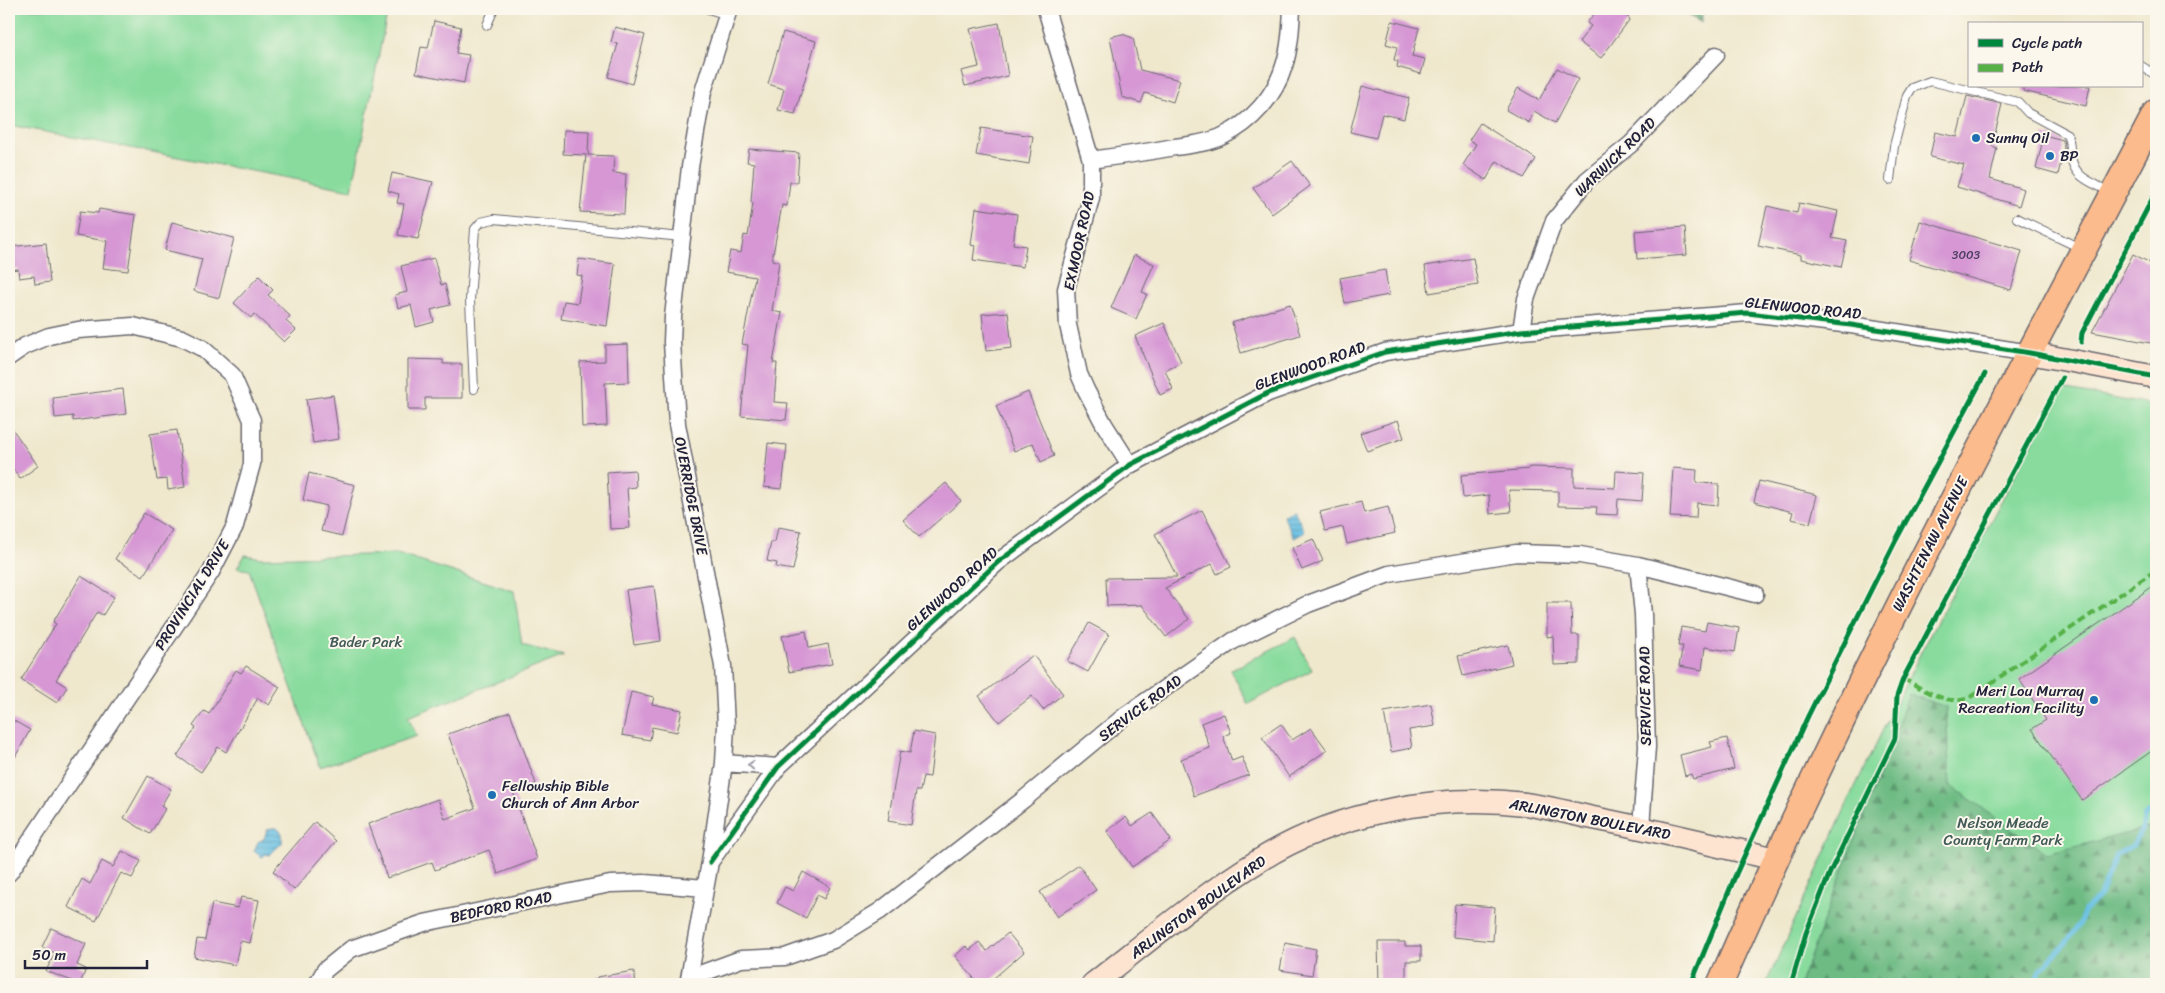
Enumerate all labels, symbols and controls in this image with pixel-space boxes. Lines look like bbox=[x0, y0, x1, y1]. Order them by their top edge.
legend bbox=[1968, 22, 2142, 88]
text: Cycle path bbox=[2012, 30, 2083, 56]
text: Path bbox=[2012, 54, 2043, 80]
street label: WARWICK ROAD bbox=[1568, 111, 1662, 203]
place label: Sunny Oil bbox=[1986, 125, 2050, 151]
marker: Sunny Oil bbox=[1970, 132, 1982, 144]
place label: BP bbox=[2060, 143, 2078, 169]
marker: BP bbox=[2044, 150, 2056, 162]
street label: EXMOOR ROAD bbox=[1056, 189, 1102, 293]
house number: 3003 bbox=[1952, 244, 1981, 266]
street label: GLENWOOD ROAD bbox=[1744, 289, 1862, 327]
street label: GLENWOOD ROAD bbox=[1251, 334, 1369, 398]
street label: OVERRIDGE DRIVE bbox=[667, 435, 716, 559]
street label: WASHTENAW AVENUE bbox=[1885, 470, 1976, 616]
street label: PROVINCIAL DRIVE bbox=[147, 533, 237, 656]
street label: GLENWOOD ROAD bbox=[900, 540, 1004, 638]
park label: Bader Park bbox=[329, 629, 404, 655]
street label: SERVICE ROAD bbox=[1631, 646, 1659, 746]
street label: SERVICE ROAD bbox=[1092, 668, 1188, 748]
place label: Meri Lou Murray Recreation Facility bbox=[1958, 678, 2084, 721]
marker: Meri Lou Murray Recreation Facility bbox=[2088, 694, 2100, 706]
one-way arrow bbox=[747, 759, 755, 770]
place label: Fellowship Bible Church of Ann Arbor bbox=[502, 773, 639, 816]
marker: Fellowship Bible Church of Ann Arbor bbox=[486, 789, 498, 801]
street label: ARLINGTON BOULEVARD bbox=[1506, 790, 1673, 847]
park label: Nelson Meade County Farm Park bbox=[1944, 810, 2064, 853]
street label: ARLINGTON BOULEVARD bbox=[1123, 848, 1272, 966]
street label: BEDFORD ROAD bbox=[448, 884, 554, 930]
scale bar bbox=[25, 938, 148, 970]
text: 50 m bbox=[32, 942, 67, 968]

